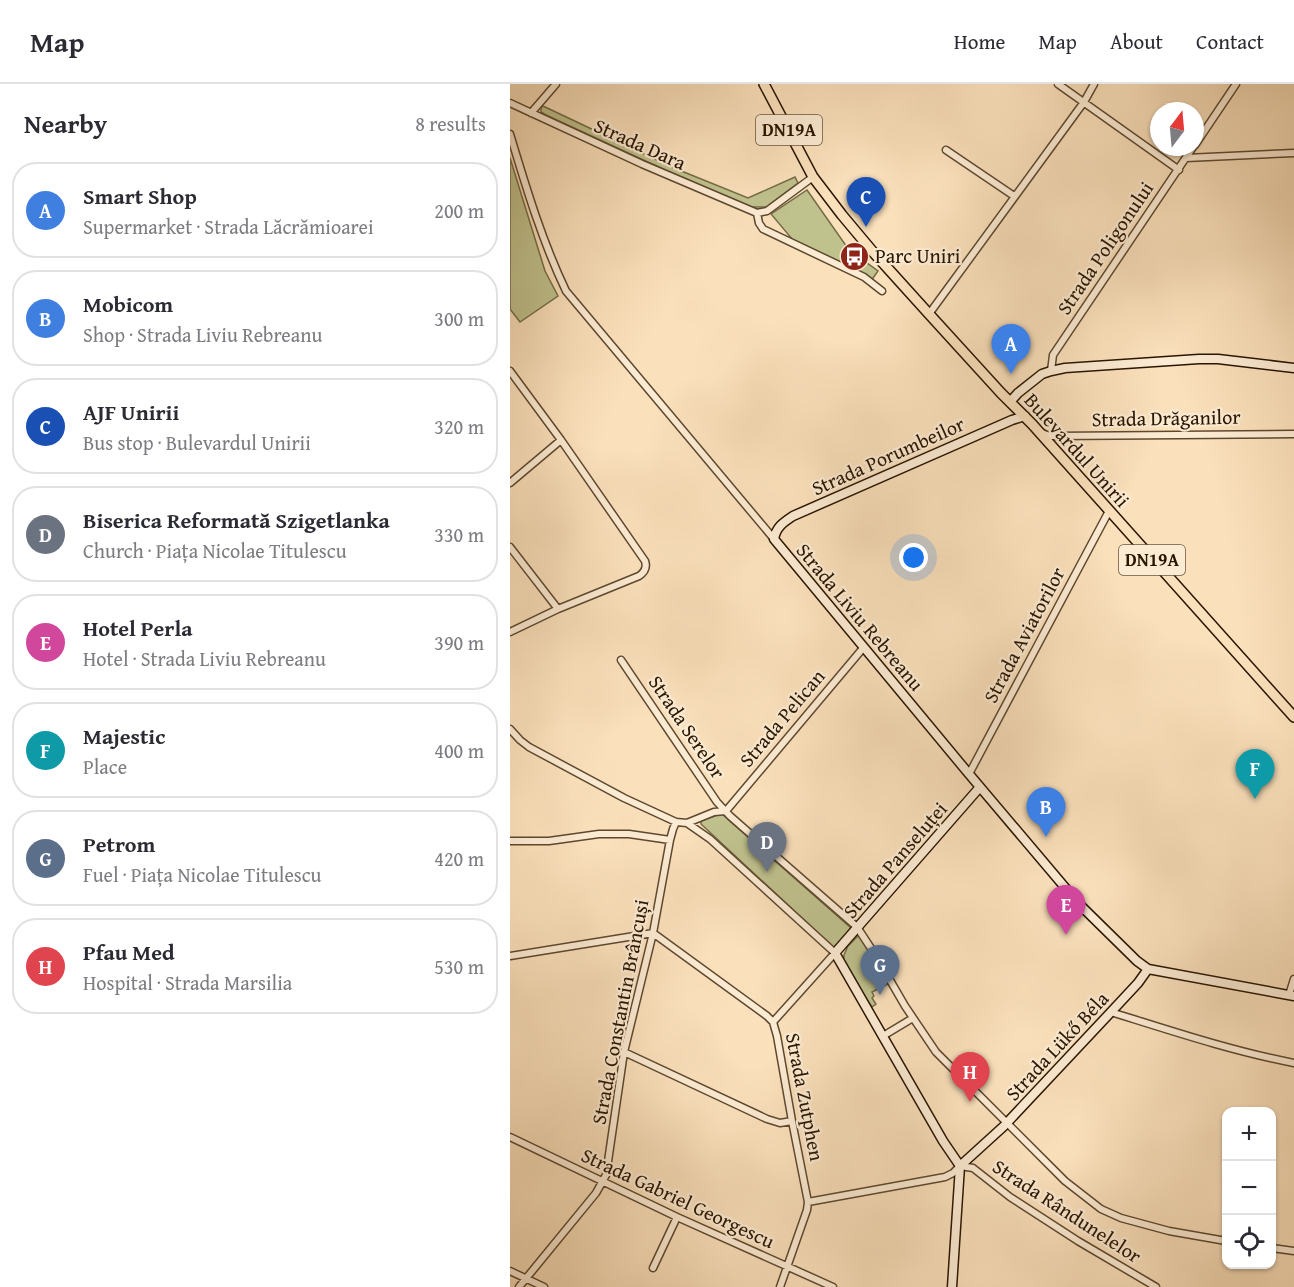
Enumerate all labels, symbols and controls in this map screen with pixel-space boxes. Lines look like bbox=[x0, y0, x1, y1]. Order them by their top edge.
text: Map bbox=[30, 21, 84, 62]
text: Home bbox=[954, 26, 1005, 57]
text: Map bbox=[1038, 26, 1077, 57]
text: About bbox=[1110, 26, 1163, 57]
text: Contact bbox=[1196, 26, 1264, 57]
north arrow bbox=[1150, 102, 1204, 156]
text: Nearby bbox=[24, 104, 107, 143]
text: 8 results bbox=[415, 109, 486, 138]
street label: Strada Dara bbox=[590, 110, 691, 177]
road number: DN19A bbox=[756, 115, 822, 145]
street label: Strada Poligonului bbox=[1049, 175, 1160, 320]
pin: C bbox=[846, 178, 886, 227]
text: Smart Shop bbox=[83, 180, 197, 212]
text: A bbox=[39, 196, 52, 225]
text: 200 m bbox=[434, 196, 484, 225]
text: Supermarket · Strada Lăcrămioarei bbox=[83, 212, 374, 241]
bus stop icon: Parc Uniri bbox=[838, 240, 870, 272]
place label: Parc Uniri bbox=[875, 241, 961, 270]
text: Mobicom bbox=[83, 288, 173, 320]
text: B bbox=[39, 304, 52, 333]
text: 300 m bbox=[434, 304, 484, 333]
text: Shop · Strada Liviu Rebreanu bbox=[83, 320, 322, 349]
pin: A bbox=[992, 324, 1030, 374]
street label: Bulevardul Unirii bbox=[1018, 386, 1137, 514]
text: AJF Unirii bbox=[83, 396, 179, 428]
street label: Strada Drăganilor bbox=[1091, 402, 1241, 433]
street label: Strada Porumbeilor bbox=[807, 409, 969, 502]
text: C bbox=[40, 412, 51, 441]
text: 320 m bbox=[434, 412, 484, 441]
text: Bus stop · Bulevardul Unirii bbox=[83, 428, 311, 457]
text: Biserica Reformată Szigetlanka bbox=[83, 504, 390, 536]
text: D bbox=[39, 520, 52, 549]
text: 330 m bbox=[434, 520, 484, 549]
text: Church · Piața Nicolae Titulescu bbox=[83, 536, 346, 565]
street label: Strada Liviu Rebreanu bbox=[790, 536, 931, 697]
your location bbox=[899, 543, 928, 572]
road number: DN19A bbox=[1119, 545, 1185, 575]
street label: Strada Aviatorilor bbox=[975, 562, 1072, 708]
text: Hotel Perla bbox=[83, 612, 193, 644]
text: E bbox=[40, 628, 51, 657]
text: 390 m bbox=[434, 628, 484, 657]
text: Hotel · Strada Liviu Rebreanu bbox=[83, 644, 326, 673]
street label: Strada Pelican bbox=[732, 662, 831, 773]
street label: Strada Serelor bbox=[642, 669, 733, 784]
text: Majestic bbox=[83, 720, 165, 752]
text: F bbox=[40, 736, 51, 765]
text: 400 m bbox=[434, 736, 484, 765]
pin: F bbox=[1236, 750, 1274, 799]
text: Place bbox=[83, 752, 127, 781]
pin: B bbox=[1026, 788, 1066, 837]
street label: Strada Panseluței bbox=[836, 795, 954, 924]
pin: D bbox=[748, 822, 786, 872]
text: Petrom bbox=[83, 828, 155, 860]
text: G bbox=[39, 844, 52, 873]
text: 420 m bbox=[434, 844, 484, 873]
text: Fuel · Piața Nicolae Titulescu bbox=[83, 860, 321, 889]
pin: E bbox=[1046, 886, 1086, 935]
street label: Strada Constantin Brâncuși bbox=[583, 897, 656, 1127]
text: Pfau Med bbox=[83, 936, 175, 968]
pin: G bbox=[860, 946, 899, 995]
text: H bbox=[39, 952, 52, 981]
text: 530 m bbox=[434, 952, 484, 981]
text: Hospital · Strada Marsilia bbox=[83, 968, 292, 997]
street label: Strada Lükő Béla bbox=[998, 984, 1115, 1107]
street label: Strada Zutphen bbox=[779, 1030, 832, 1163]
pin: H bbox=[950, 1052, 990, 1102]
map controls bbox=[1222, 1107, 1276, 1269]
button: + bbox=[1222, 1107, 1276, 1161]
street label: Strada Gabriel Georgescu bbox=[577, 1140, 780, 1255]
street label: Strada Rândunelelor bbox=[987, 1152, 1147, 1270]
button: − bbox=[1222, 1161, 1276, 1215]
button: locate bbox=[1222, 1215, 1276, 1269]

